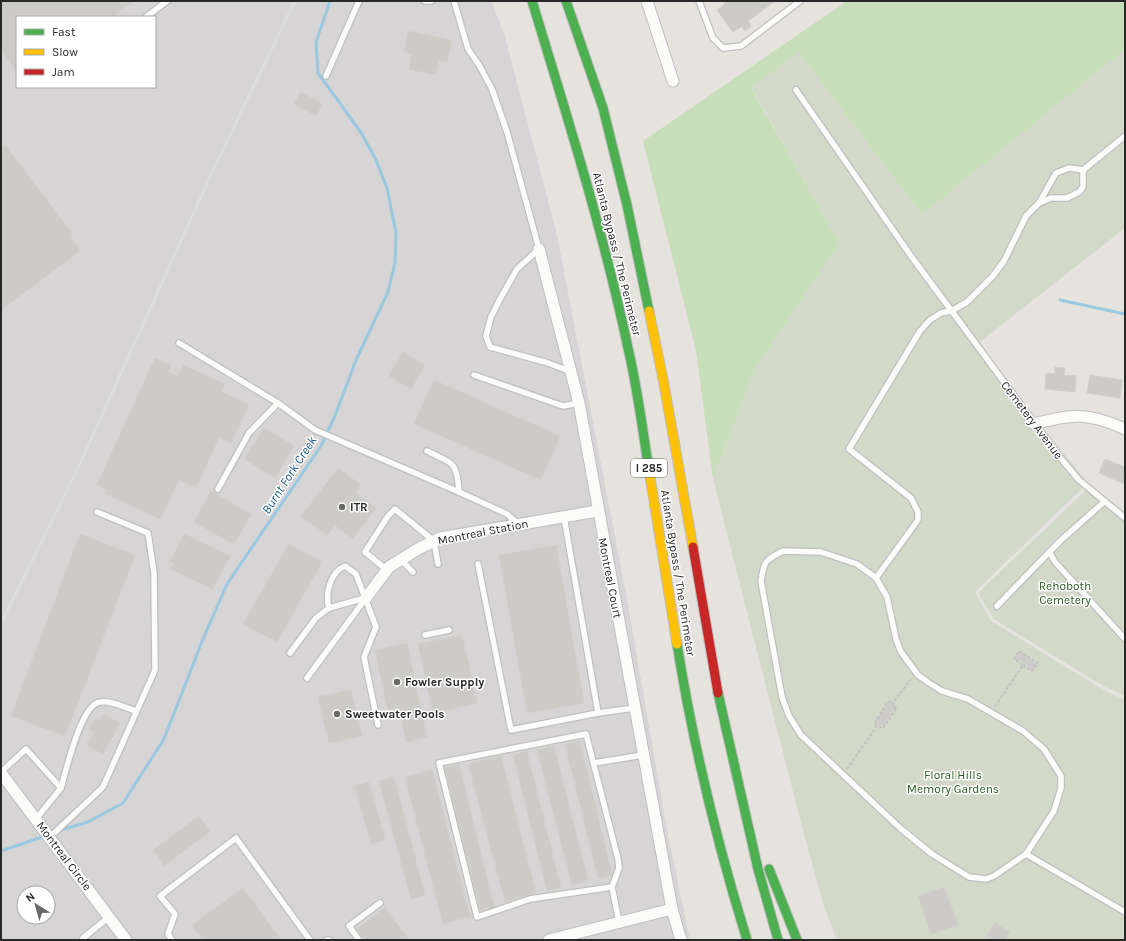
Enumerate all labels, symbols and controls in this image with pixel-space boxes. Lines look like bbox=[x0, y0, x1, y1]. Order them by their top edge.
legend bbox=[16, 16, 156, 88]
text: Fast bbox=[52, 25, 76, 39]
text: Slow bbox=[52, 45, 78, 59]
text: Jam bbox=[52, 65, 75, 79]
street label: Atlanta Bypass / The Perimeter bbox=[590, 171, 644, 338]
street label: Cemetery Avenue bbox=[998, 378, 1066, 462]
water label: Burnt Fork Creek bbox=[258, 433, 320, 517]
road number: I 285 bbox=[631, 459, 667, 477]
street label: Atlanta Bypass / The Perimeter bbox=[658, 489, 698, 658]
place label: ITR bbox=[350, 500, 368, 514]
marker: ITR bbox=[337, 502, 347, 512]
street label: Montreal Station bbox=[436, 516, 530, 548]
street label: Montreal Court bbox=[595, 537, 625, 620]
park label: Rehoboth Cemetery bbox=[1039, 579, 1091, 607]
place label: Fowler Supply bbox=[405, 675, 484, 689]
marker: Fowler Supply bbox=[392, 677, 402, 687]
place label: Sweetwater Pools bbox=[345, 707, 445, 721]
marker: Sweetwater Pools bbox=[332, 709, 342, 719]
park label: Floral Hills Memory Gardens bbox=[907, 768, 999, 796]
street label: Montreal Circle bbox=[34, 819, 94, 893]
north arrow bbox=[16, 885, 56, 925]
text: N bbox=[23, 890, 37, 905]

